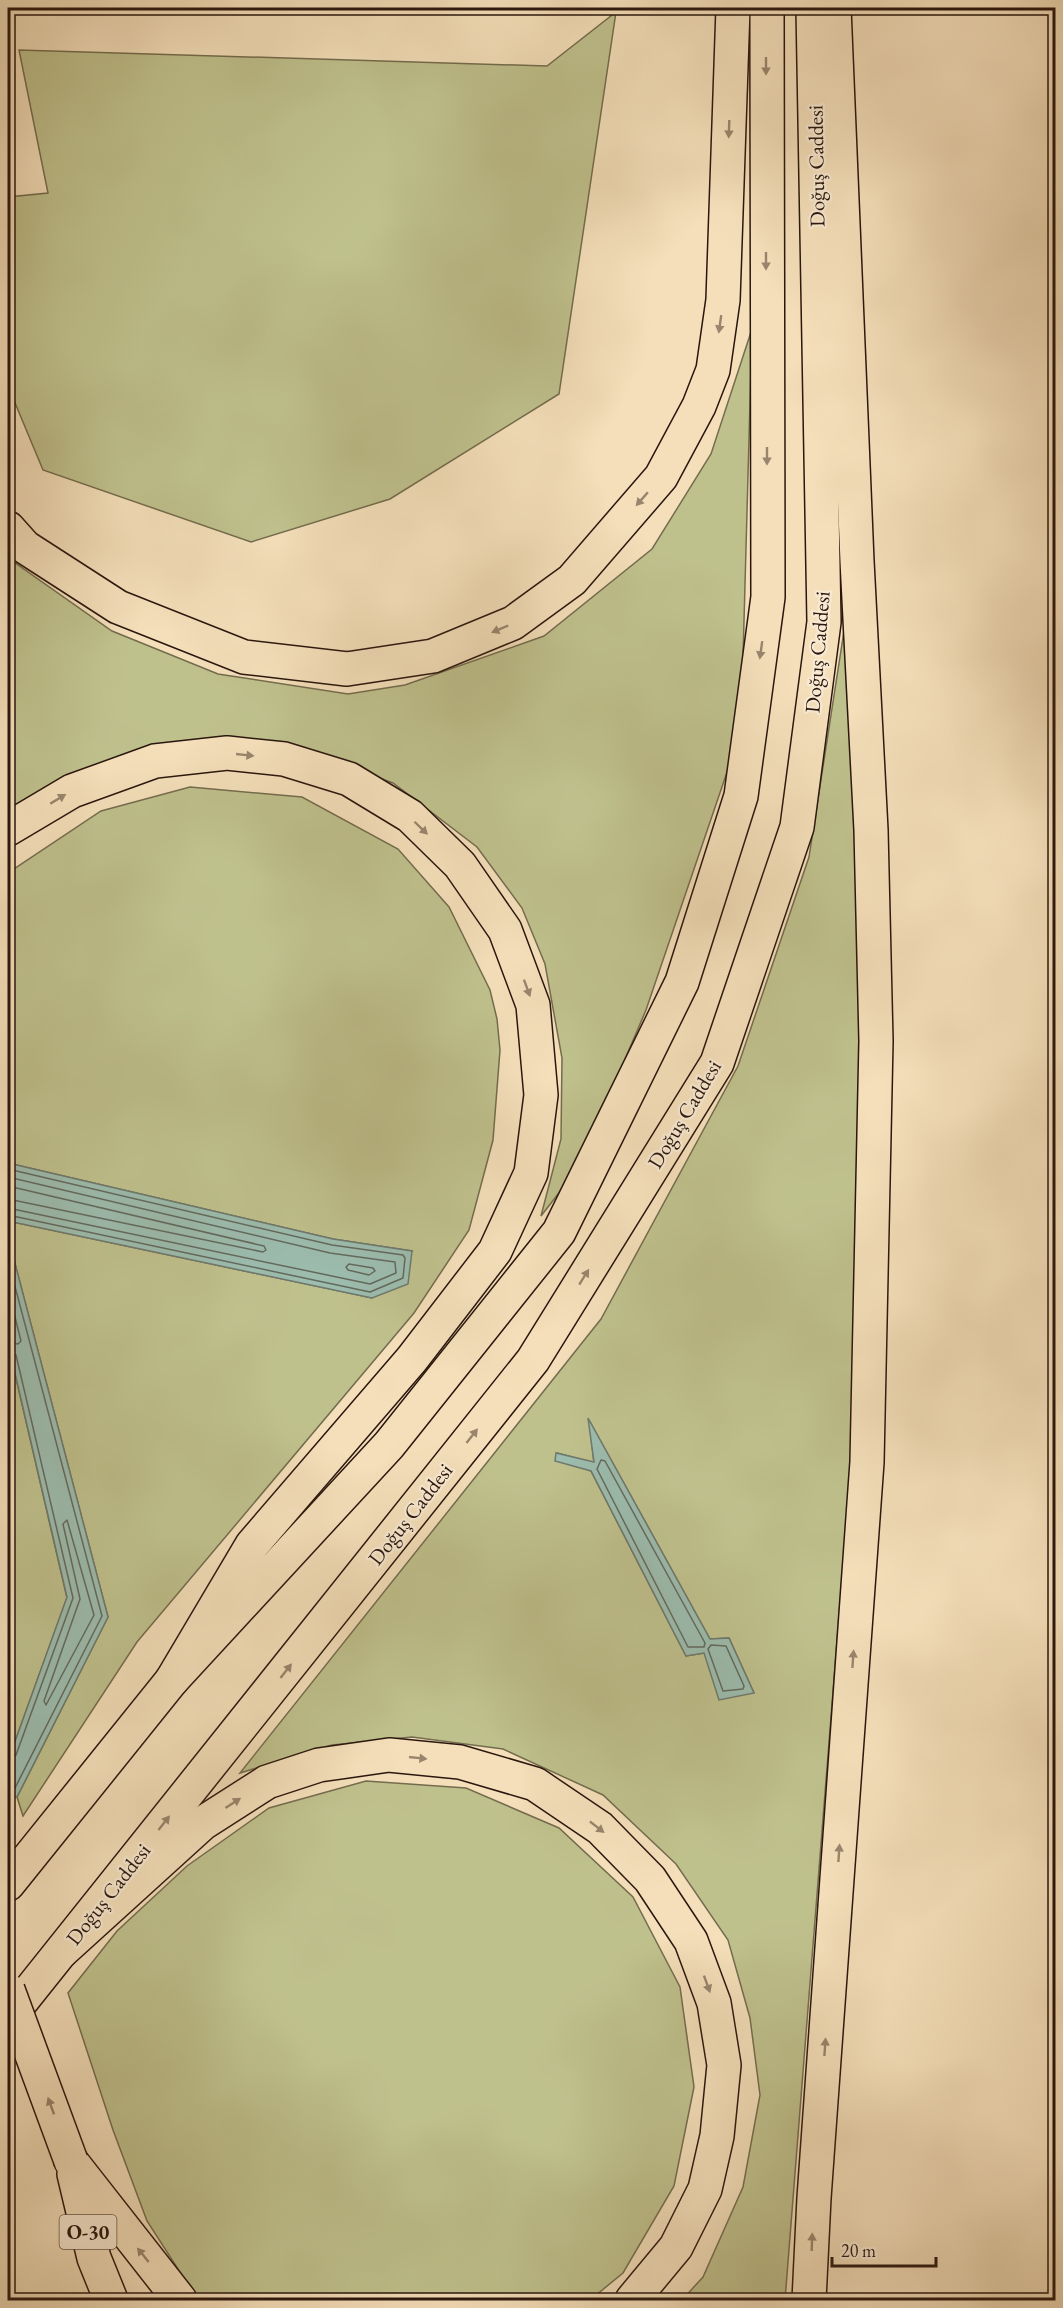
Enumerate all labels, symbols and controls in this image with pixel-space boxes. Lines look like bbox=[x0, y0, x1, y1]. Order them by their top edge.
one-way arrow bbox=[761, 56, 771, 75]
street label: Doğuş Caddesi bbox=[801, 105, 831, 227]
one-way arrow bbox=[724, 119, 734, 138]
one-way arrow bbox=[761, 251, 771, 270]
one-way arrow bbox=[716, 314, 725, 333]
one-way arrow bbox=[762, 446, 772, 465]
one-way arrow bbox=[636, 491, 649, 506]
street label: Doğuş Caddesi bbox=[798, 590, 836, 714]
one-way arrow bbox=[490, 624, 508, 634]
one-way arrow bbox=[756, 641, 765, 660]
one-way arrow bbox=[235, 750, 254, 760]
one-way arrow bbox=[50, 794, 66, 805]
one-way arrow bbox=[414, 820, 428, 834]
one-way arrow bbox=[523, 979, 532, 997]
street label: Doğuş Caddesi bbox=[641, 1055, 727, 1173]
one-way arrow bbox=[579, 1269, 590, 1285]
one-way arrow bbox=[466, 1428, 479, 1444]
street label: Doğuş Caddesi bbox=[362, 1458, 458, 1570]
one-way arrow bbox=[848, 1649, 858, 1668]
one-way arrow bbox=[279, 1663, 292, 1679]
one-way arrow bbox=[409, 1753, 428, 1763]
one-way arrow bbox=[225, 1798, 241, 1809]
one-way arrow bbox=[158, 1816, 170, 1831]
one-way arrow bbox=[589, 1820, 605, 1833]
street label: Doğuş Caddesi bbox=[60, 1838, 156, 1950]
one-way arrow bbox=[834, 1843, 844, 1862]
one-way arrow bbox=[702, 1975, 712, 1993]
one-way arrow bbox=[820, 2038, 830, 2057]
one-way arrow bbox=[45, 2097, 55, 2115]
road number: O-30 bbox=[60, 2215, 116, 2249]
scale bar bbox=[832, 2230, 936, 2268]
one-way arrow bbox=[807, 2233, 816, 2252]
text: 20 m bbox=[841, 2239, 876, 2262]
one-way arrow bbox=[137, 2248, 150, 2263]

